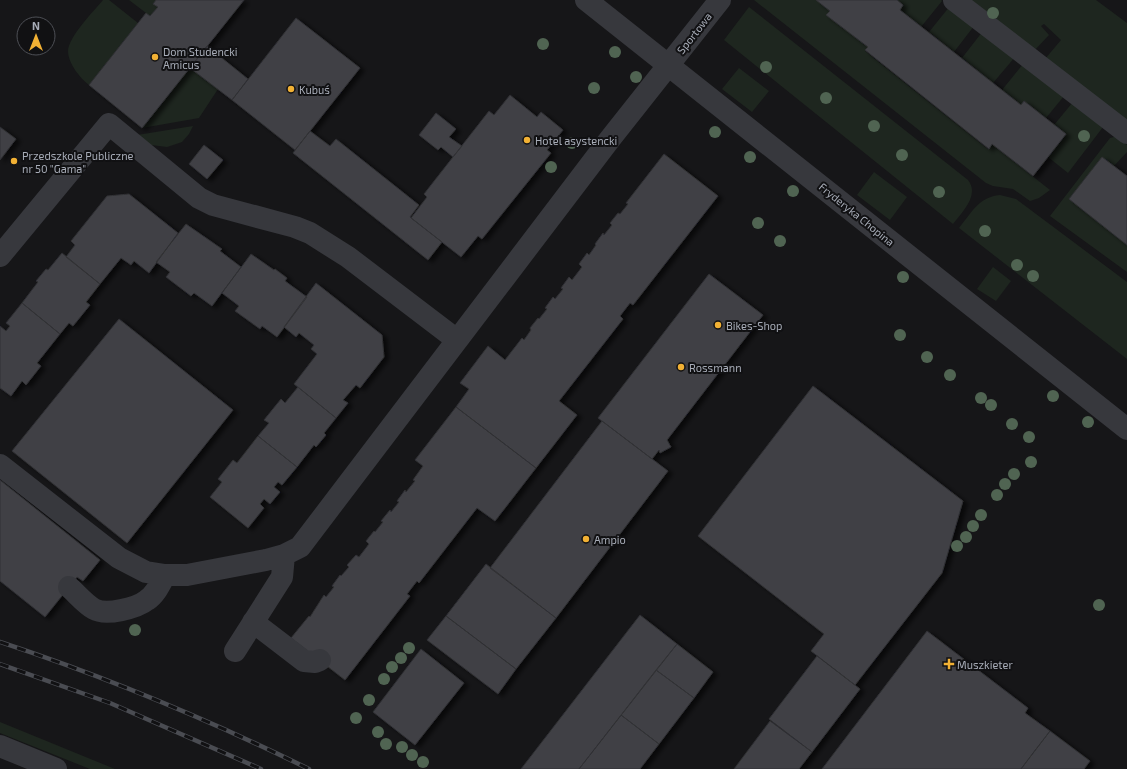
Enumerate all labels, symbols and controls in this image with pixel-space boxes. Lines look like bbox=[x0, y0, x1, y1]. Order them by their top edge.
street label: Sportowa bbox=[674, 10, 714, 56]
north arrow bbox=[16, 16, 56, 56]
text: N bbox=[32, 19, 40, 32]
place label: Dom Studencki Amicus bbox=[163, 45, 238, 71]
marker: Dom Studencki Amicus bbox=[150, 52, 160, 62]
place label: Kubuś bbox=[299, 83, 330, 96]
marker: Kubuś bbox=[286, 84, 296, 94]
place label: Hotel asystencki bbox=[535, 134, 617, 147]
marker: Hotel asystencki bbox=[522, 135, 532, 145]
place label: Przedszkole Publiczne nr 50 "Gama" bbox=[22, 149, 134, 175]
marker: Przedszkole Publiczne nr 50 "Gama" bbox=[9, 156, 19, 166]
street label: Fryderyka Chopina bbox=[817, 180, 897, 248]
place label: Bikes-Shop bbox=[726, 319, 782, 332]
marker: Bikes-Shop bbox=[713, 320, 723, 330]
place label: Rossmann bbox=[689, 361, 742, 374]
marker: Rossmann bbox=[676, 362, 686, 372]
place label: Ampio bbox=[594, 533, 626, 546]
marker: Ampio bbox=[581, 534, 591, 544]
place label: Muszkieter bbox=[957, 658, 1013, 671]
marker: Muszkieter bbox=[944, 659, 954, 669]

